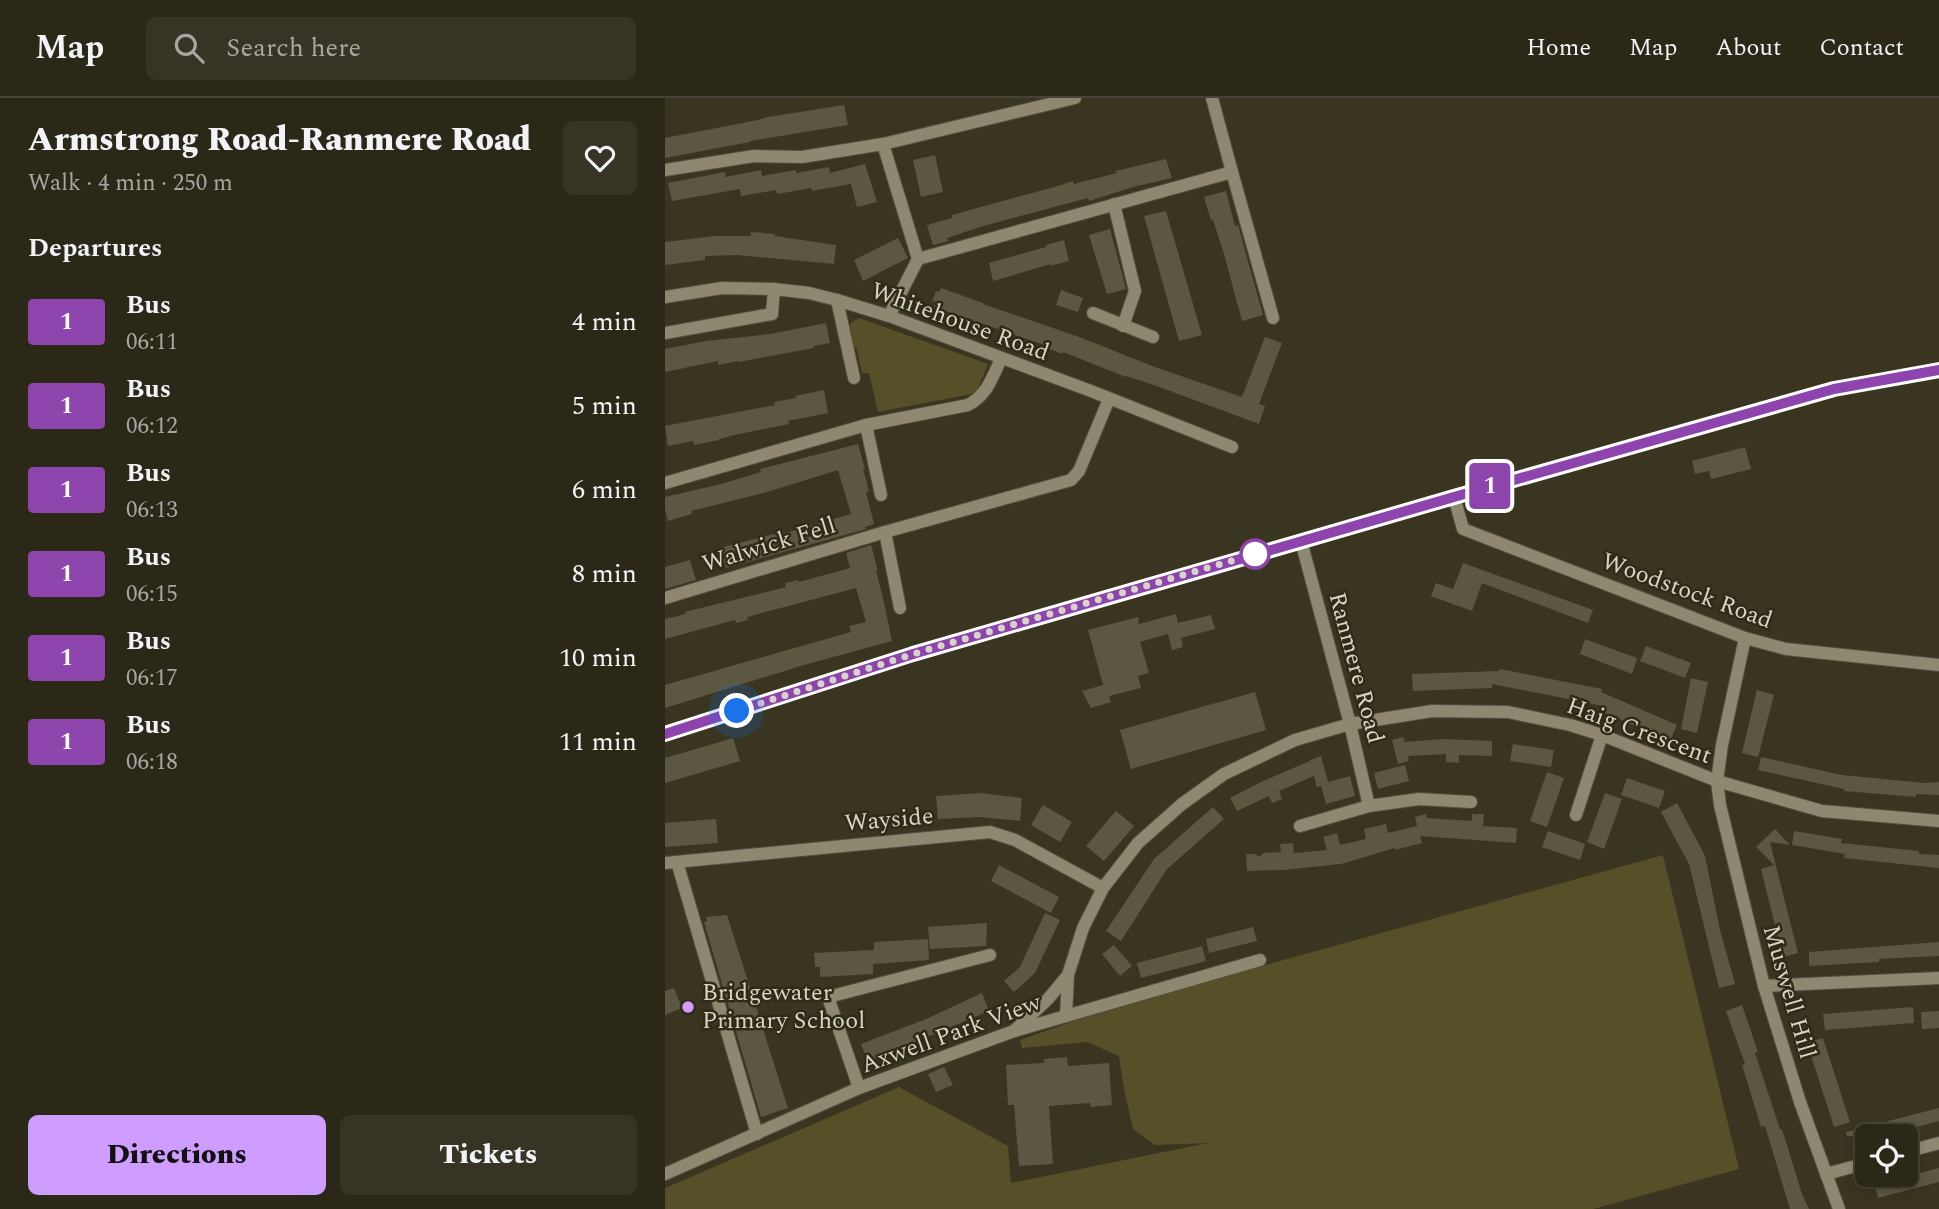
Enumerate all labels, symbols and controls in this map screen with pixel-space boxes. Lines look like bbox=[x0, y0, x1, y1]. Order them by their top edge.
search box bbox=[146, 17, 636, 80]
text: Map bbox=[35, 23, 104, 73]
text: Search here bbox=[226, 28, 361, 68]
icon: search bbox=[170, 29, 208, 67]
text: Home bbox=[1526, 30, 1591, 66]
text: Map bbox=[1629, 30, 1677, 66]
text: About bbox=[1715, 30, 1781, 66]
text: Contact bbox=[1819, 30, 1904, 66]
text: Armstrong Road-Ranmere Road bbox=[28, 115, 531, 165]
button: heart bbox=[563, 121, 637, 195]
text: Walk · 4 min · 250 m bbox=[28, 166, 233, 201]
text: Departures bbox=[28, 228, 162, 268]
street label: Whitehouse Road bbox=[866, 273, 1054, 371]
text: Bus bbox=[126, 285, 171, 325]
text: 4 min bbox=[572, 302, 637, 342]
text: 1 bbox=[60, 304, 73, 340]
text: 06:11 bbox=[126, 325, 178, 360]
text: Bus bbox=[126, 369, 171, 409]
text: 5 min bbox=[572, 386, 637, 426]
text: 1 bbox=[60, 388, 73, 424]
text: 06:12 bbox=[126, 409, 178, 444]
text: Bus bbox=[126, 453, 171, 493]
line badge: 1 bbox=[1467, 463, 1513, 509]
text: 1 bbox=[1483, 468, 1497, 504]
text: 6 min bbox=[572, 470, 637, 510]
text: 1 bbox=[60, 472, 73, 508]
text: 06:13 bbox=[126, 493, 178, 528]
street label: Walwick Fell bbox=[698, 508, 840, 582]
text: Bus bbox=[126, 537, 171, 577]
unlabelled marker bbox=[1240, 539, 1270, 569]
street label: Woodstock Road bbox=[1597, 543, 1777, 639]
text: 8 min bbox=[572, 554, 637, 594]
text: 1 bbox=[60, 556, 73, 592]
text: 06:15 bbox=[126, 577, 178, 612]
street label: Ranmere Road bbox=[1319, 588, 1393, 748]
text: Bus bbox=[126, 621, 171, 661]
text: 10 min bbox=[559, 638, 637, 678]
text: 1 bbox=[60, 640, 73, 676]
text: 06:17 bbox=[126, 661, 178, 696]
street label: Haig Crescent bbox=[1561, 688, 1717, 774]
your location bbox=[719, 693, 754, 728]
text: Bus bbox=[126, 705, 171, 745]
text: 11 min bbox=[559, 722, 637, 762]
text: 1 bbox=[60, 724, 73, 760]
text: 06:18 bbox=[126, 745, 178, 780]
street label: Wayside bbox=[843, 798, 935, 842]
street label: Muswell Hill bbox=[1753, 921, 1825, 1063]
place label: Bridgewater Primary School bbox=[702, 975, 865, 1039]
street label: Axwell Park View bbox=[856, 984, 1047, 1083]
marker: Bridgewater Primary School bbox=[680, 999, 696, 1015]
button: Directions bbox=[28, 1115, 326, 1195]
button: Tickets bbox=[340, 1115, 637, 1195]
map controls bbox=[1855, 1124, 1918, 1187]
button: locate bbox=[1855, 1124, 1918, 1187]

